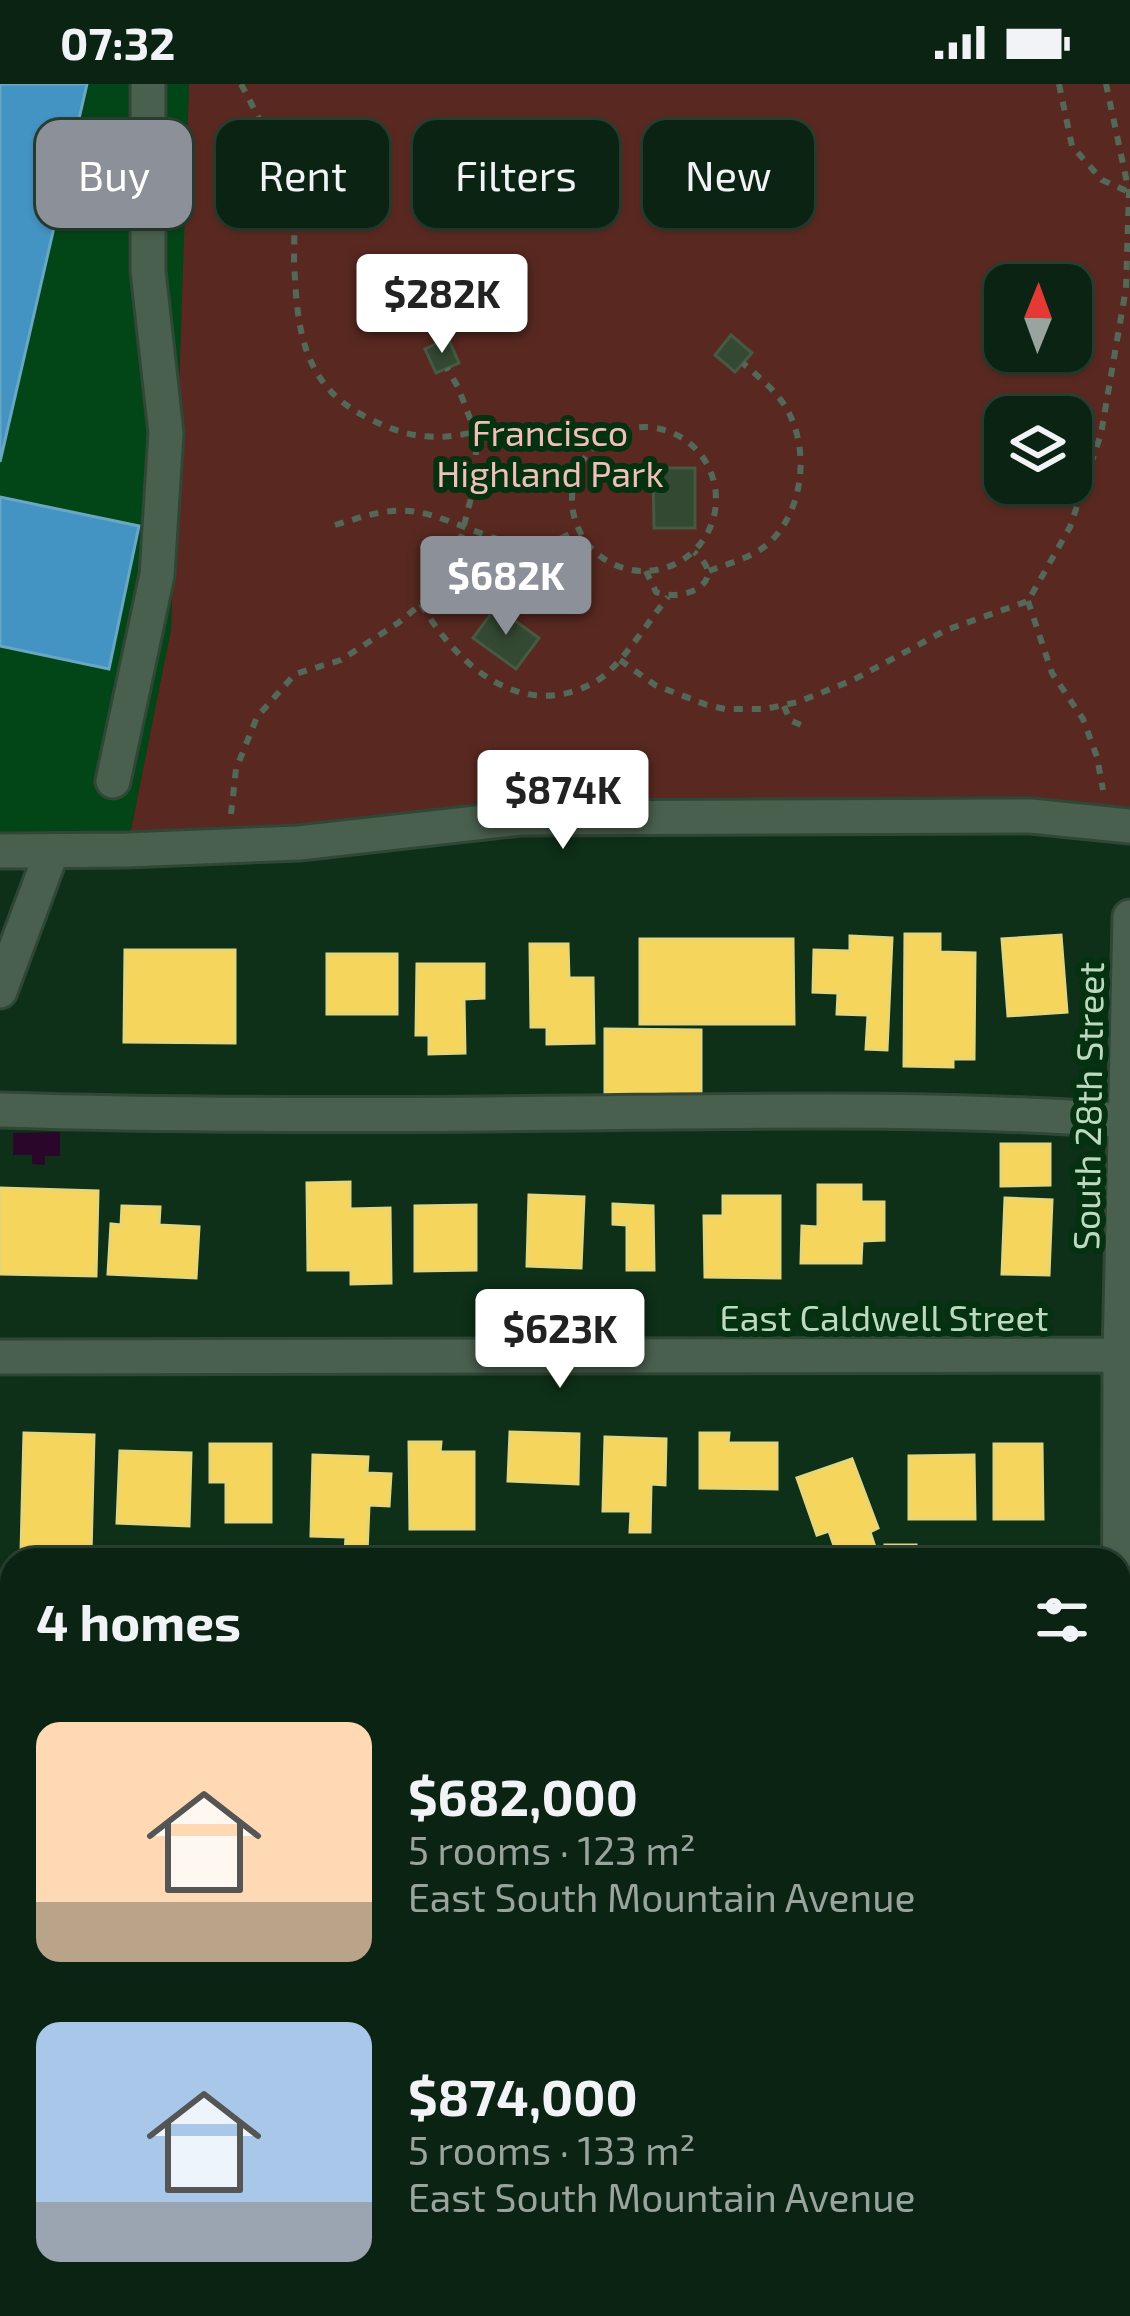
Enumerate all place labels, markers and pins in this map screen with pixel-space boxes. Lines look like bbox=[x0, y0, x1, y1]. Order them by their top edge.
pin: $282K bbox=[358, 254, 526, 356]
pin: $682K bbox=[422, 536, 590, 638]
pin: $874K bbox=[479, 750, 647, 852]
pin: $623K bbox=[476, 1289, 644, 1391]

